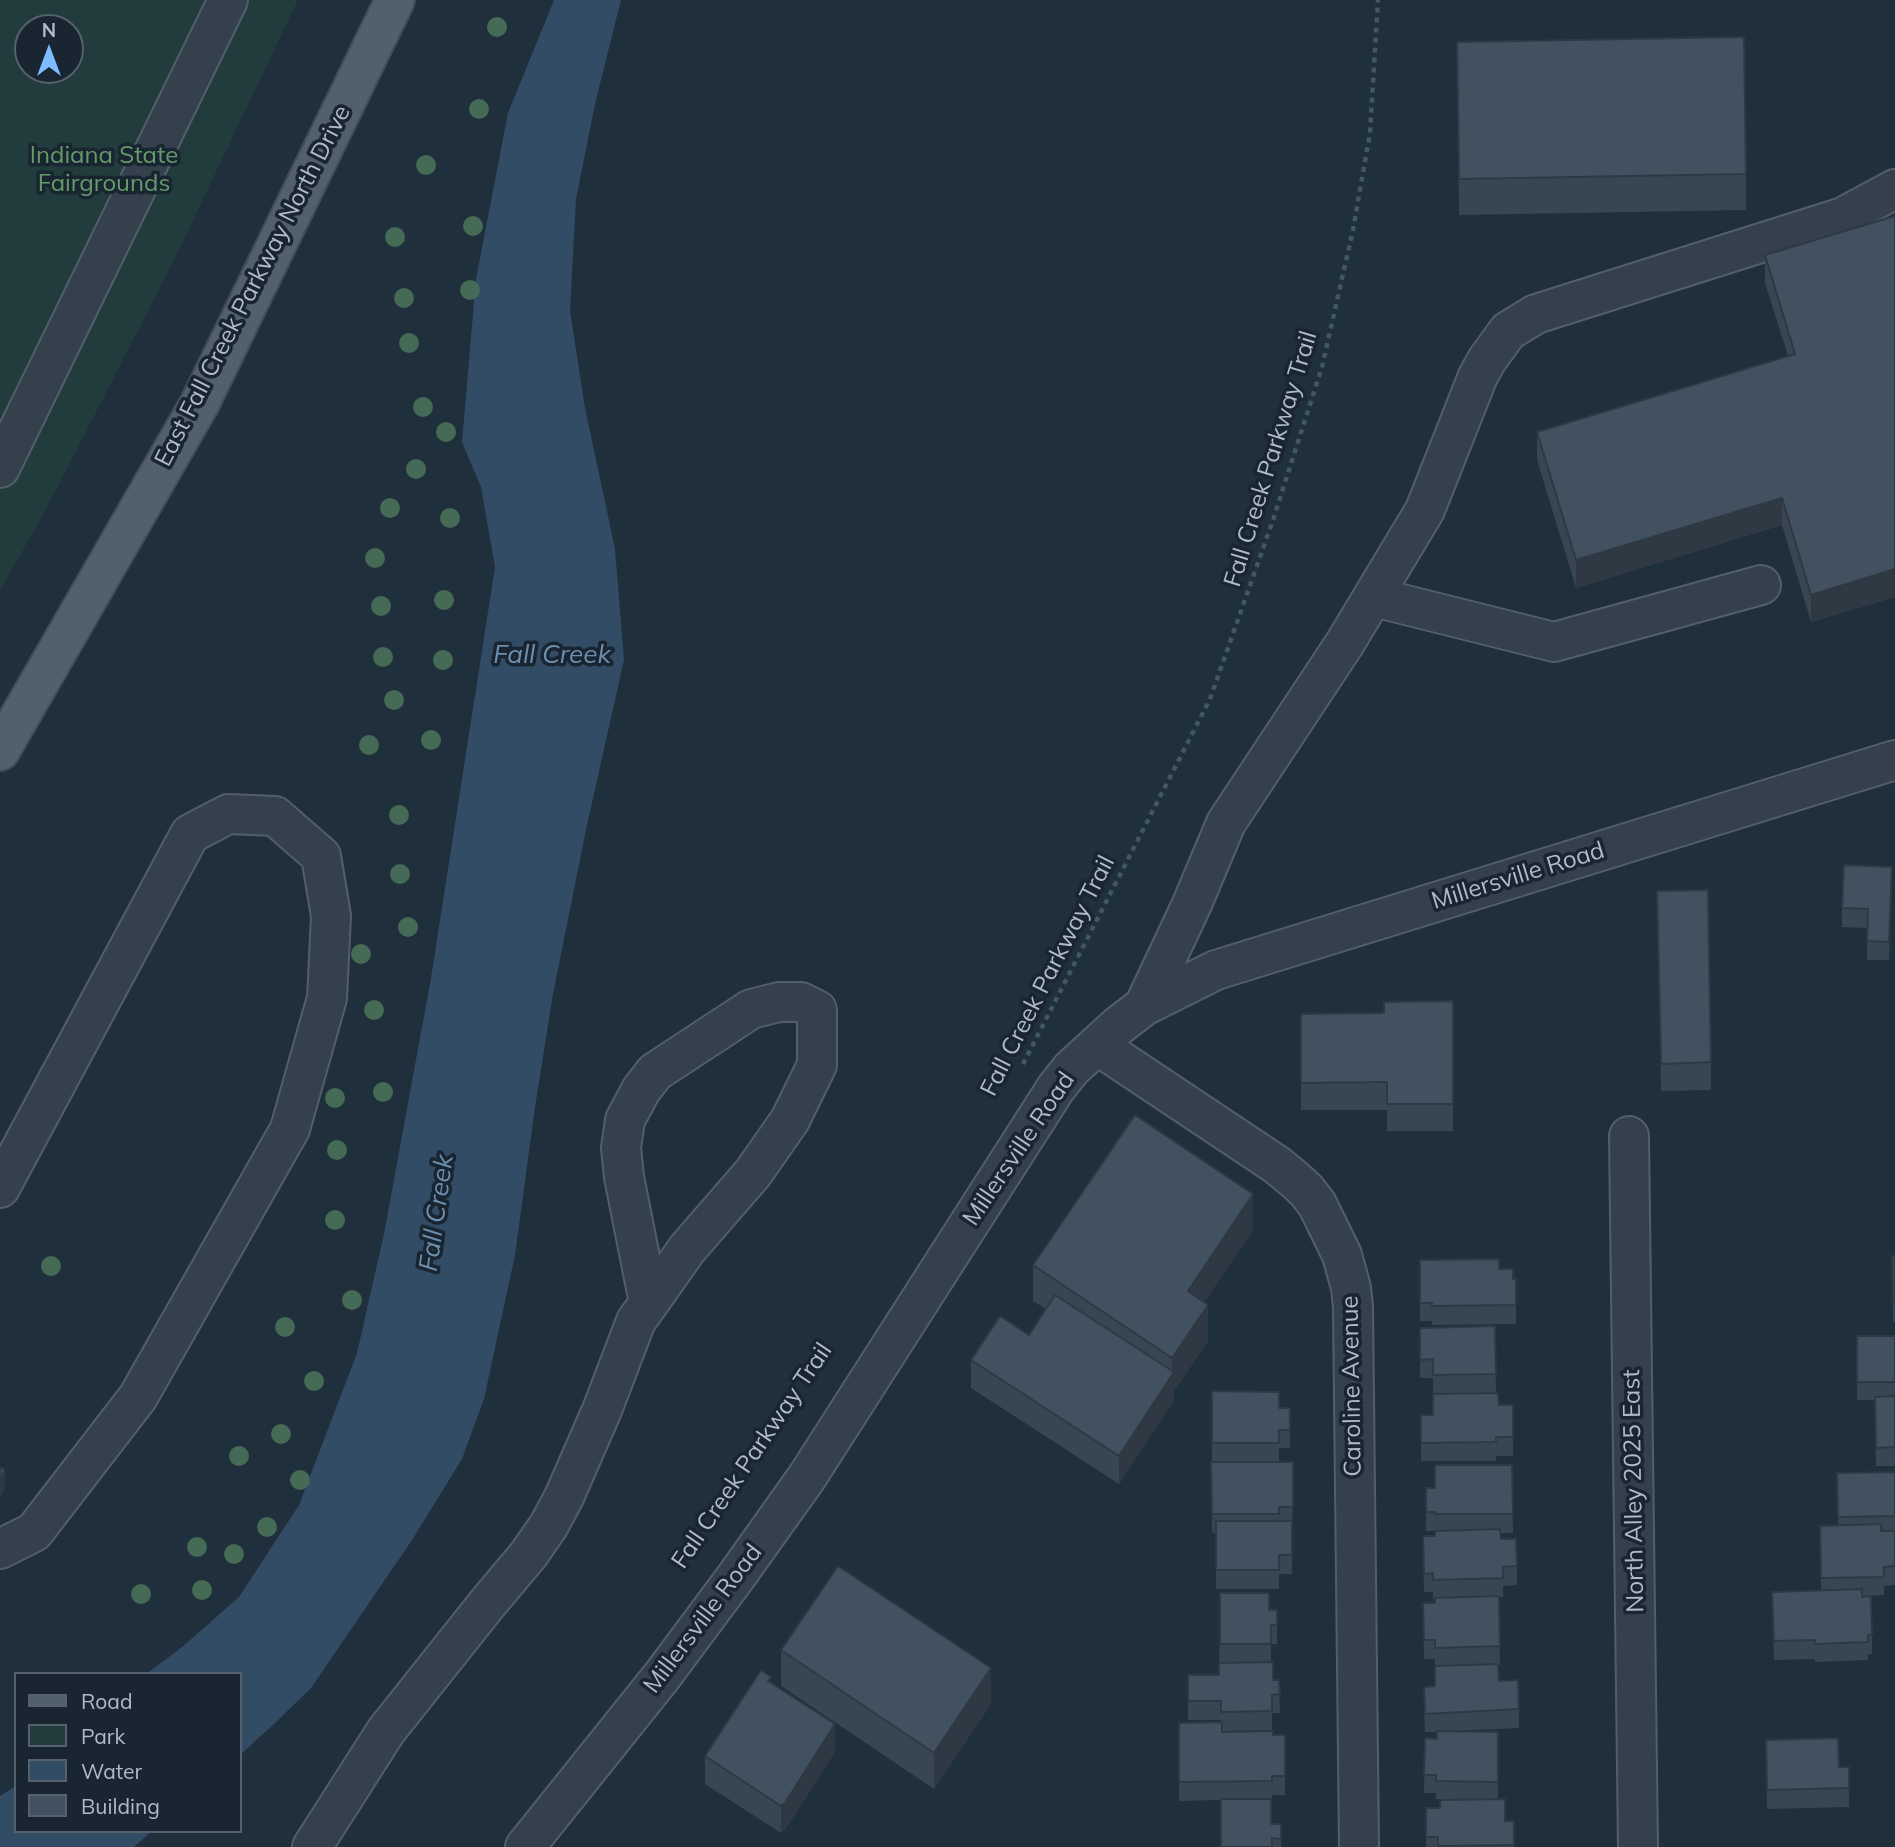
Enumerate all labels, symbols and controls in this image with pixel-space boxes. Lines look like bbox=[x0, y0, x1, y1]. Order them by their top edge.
north arrow bbox=[14, 14, 84, 84]
text: N bbox=[42, 18, 56, 42]
street label: East Fall Creek Parkway North Drive bbox=[149, 101, 357, 471]
park label: Indiana State Fairgrounds bbox=[30, 142, 178, 198]
street label: Fall Creek Parkway Trail bbox=[1218, 328, 1324, 590]
water label: Fall Creek bbox=[493, 639, 611, 671]
street label: Millersville Road bbox=[1428, 836, 1608, 916]
street label: Fall Creek Parkway Trail bbox=[975, 851, 1121, 1101]
street label: Millersville Road bbox=[957, 1067, 1081, 1231]
water label: Fall Creek bbox=[413, 1153, 461, 1273]
street label: Caroline Avenue bbox=[1336, 1295, 1368, 1477]
street label: Fall Creek Parkway Trail bbox=[666, 1338, 838, 1574]
street label: North Alley 2025 East bbox=[1617, 1369, 1651, 1613]
street label: Millersville Road bbox=[638, 1539, 768, 1699]
legend bbox=[14, 1672, 242, 1833]
text: Road bbox=[81, 1688, 132, 1714]
text: Park bbox=[81, 1723, 125, 1749]
text: Water bbox=[81, 1758, 142, 1784]
text: Building bbox=[81, 1793, 160, 1819]

